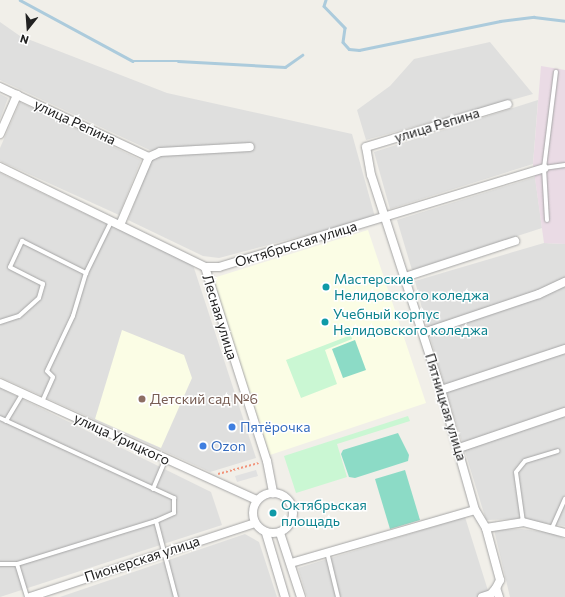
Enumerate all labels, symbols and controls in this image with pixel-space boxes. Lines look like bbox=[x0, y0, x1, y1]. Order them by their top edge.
north arrow bbox=[8, 8, 48, 48]
text: N bbox=[19, 33, 30, 47]
street label: улица Репина bbox=[32, 96, 118, 148]
street label: улица Репина bbox=[392, 104, 482, 146]
street label: Октябрьская улица bbox=[233, 217, 359, 271]
place label: Мастерские Нелидовского коледжа bbox=[334, 271, 489, 304]
street label: Лесная улица bbox=[199, 272, 241, 362]
marker: Мастерские Нелидовского коледжа bbox=[321, 282, 331, 292]
place label: Учебный корпус Нелидовского коледжа bbox=[333, 306, 488, 338]
marker: Учебный корпус Нелидовского коледжа bbox=[320, 317, 330, 327]
street label: Пятницкая улица bbox=[422, 351, 470, 463]
place label: Детский сад №6 bbox=[150, 391, 258, 407]
marker: Детский сад №6 bbox=[137, 394, 147, 404]
street label: улица Урицкого bbox=[71, 409, 173, 469]
place label: Пятёрочка bbox=[240, 419, 310, 435]
marker: Пятёрочка bbox=[227, 422, 237, 432]
place label: Ozon bbox=[211, 438, 246, 454]
marker: Ozon bbox=[198, 441, 208, 451]
place label: Октябрьская площадь bbox=[281, 497, 367, 530]
marker: Октябрьская площадь bbox=[268, 508, 278, 518]
street label: Пионерская улица bbox=[82, 532, 202, 586]

